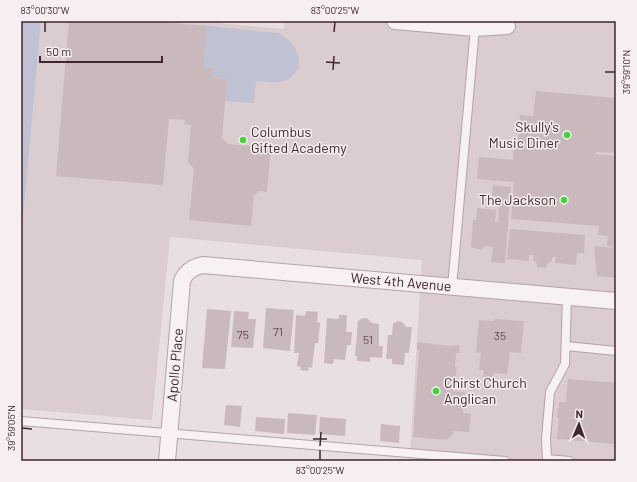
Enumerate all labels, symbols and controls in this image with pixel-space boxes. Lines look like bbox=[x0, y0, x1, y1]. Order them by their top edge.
text: 83°00'30"W bbox=[21, 4, 70, 16]
text: 83°00'25"W bbox=[311, 4, 360, 16]
scale bar bbox=[40, 38, 162, 64]
text: 50 m bbox=[46, 44, 71, 58]
text: 39°59'10"N bbox=[620, 50, 632, 94]
place label: Skully's Music Diner bbox=[489, 118, 559, 151]
place label: Columbus Gifted Academy bbox=[251, 123, 347, 156]
marker: Skully's Music Diner bbox=[562, 130, 572, 140]
marker: Columbus Gifted Academy bbox=[238, 135, 248, 145]
place label: The Jackson bbox=[479, 191, 556, 208]
marker: The Jackson bbox=[559, 195, 569, 205]
street label: West 4th Avenue bbox=[350, 269, 452, 294]
house number: 71 bbox=[273, 324, 283, 338]
street label: Apollo Place bbox=[163, 327, 186, 403]
house number: 75 bbox=[237, 327, 249, 341]
house number: 35 bbox=[494, 328, 506, 342]
house number: 51 bbox=[363, 332, 373, 346]
place label: Chirst Church Anglican bbox=[444, 374, 527, 407]
marker: Chirst Church Anglican bbox=[431, 386, 441, 396]
north arrow bbox=[559, 404, 599, 444]
text: 39°59'05"N bbox=[5, 405, 17, 451]
text: N bbox=[575, 407, 583, 420]
text: 83°00'25"W bbox=[296, 464, 345, 476]

